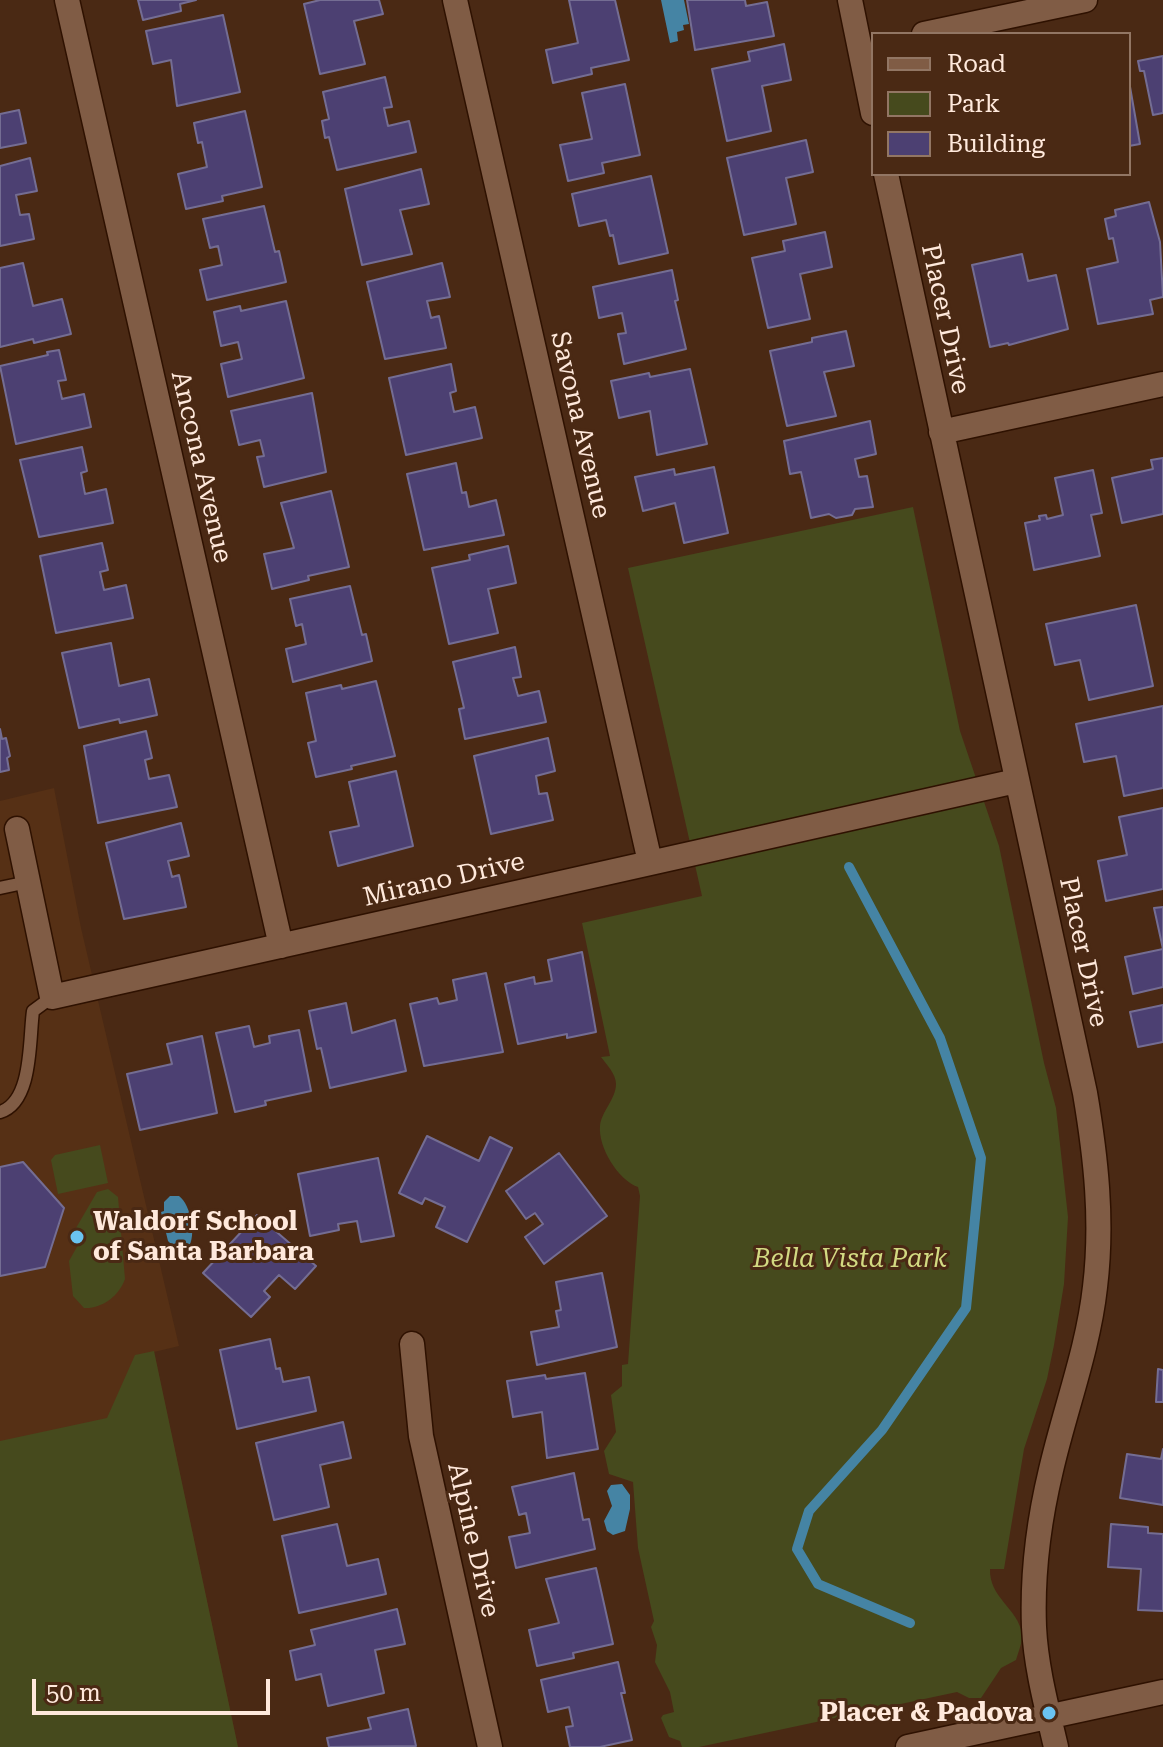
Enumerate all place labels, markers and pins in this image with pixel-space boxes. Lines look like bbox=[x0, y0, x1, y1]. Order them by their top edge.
place label: Waldorf School of Santa Barbara bbox=[93, 1206, 314, 1268]
marker: Waldorf School of Santa Barbara bbox=[68, 1228, 86, 1246]
place label: Placer & Padova bbox=[820, 1697, 1033, 1729]
marker: Placer & Padova bbox=[1040, 1704, 1058, 1722]

